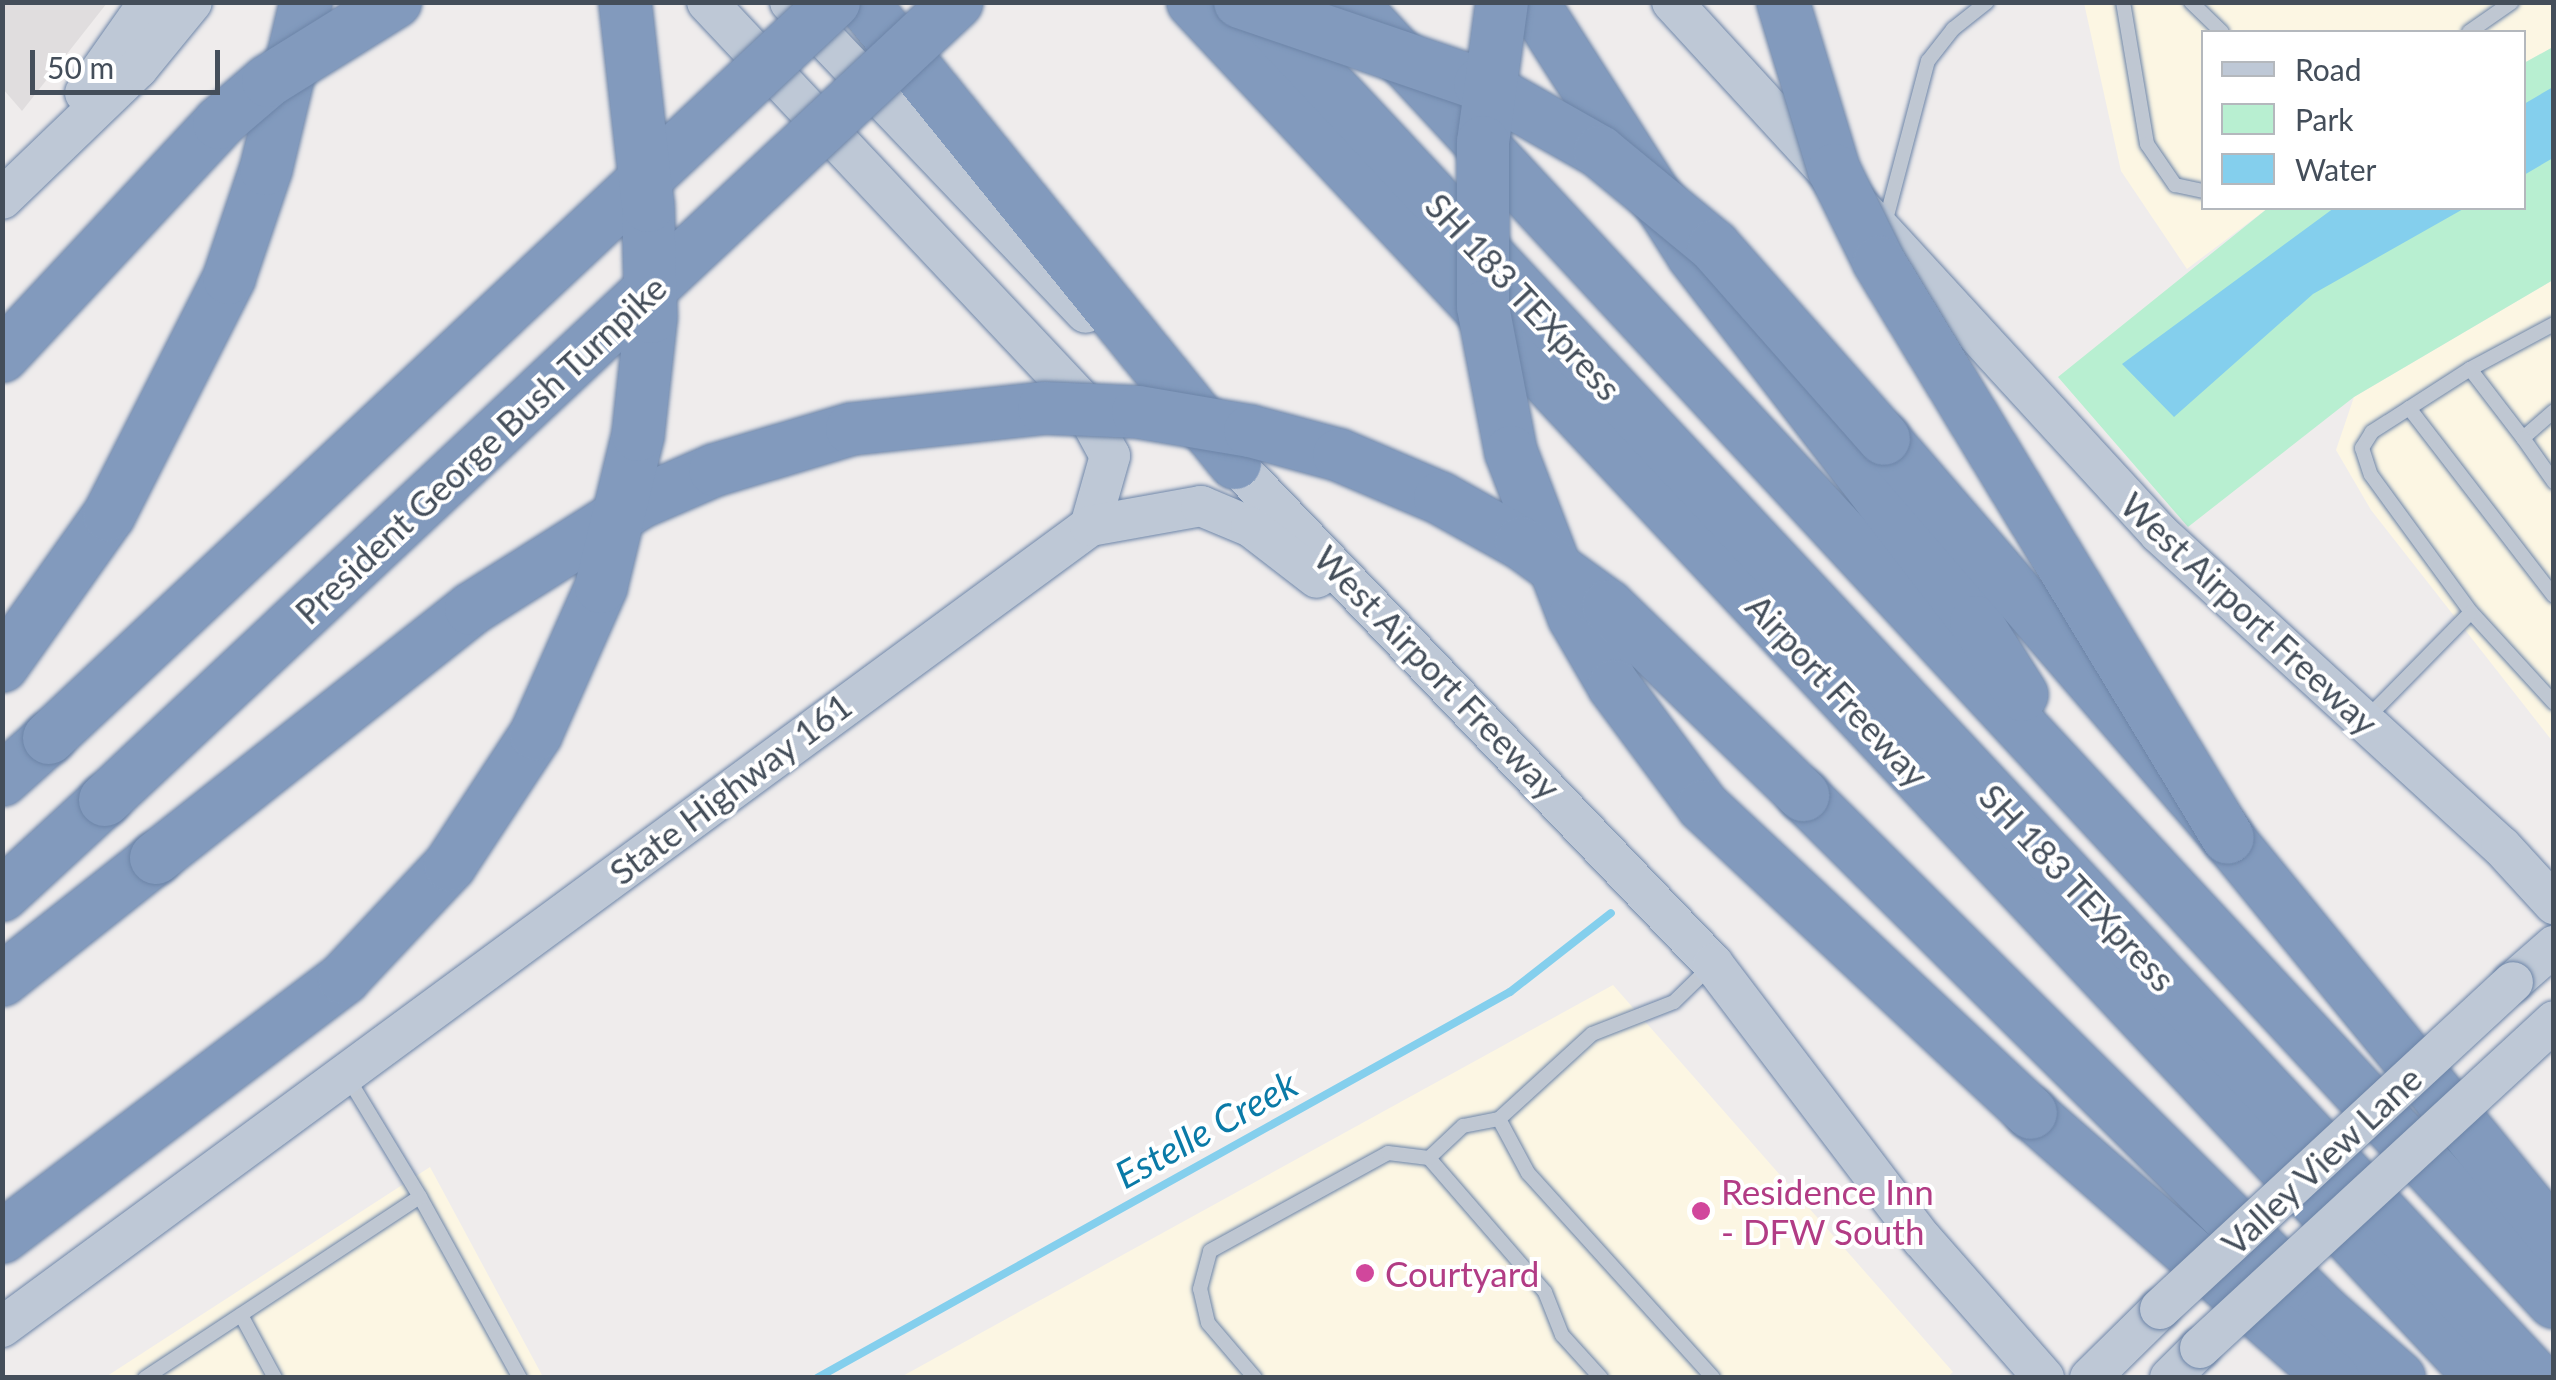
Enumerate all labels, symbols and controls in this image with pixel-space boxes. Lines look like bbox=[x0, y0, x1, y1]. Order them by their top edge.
scale bar bbox=[35, 30, 225, 92]
legend bbox=[2201, 30, 2526, 210]
text: 50 m bbox=[47, 49, 114, 85]
text: Road bbox=[2295, 51, 2362, 87]
text: Park bbox=[2295, 101, 2354, 137]
text: Water bbox=[2295, 151, 2377, 187]
street label: SH 183 TEXpress bbox=[1417, 184, 1631, 408]
street label: President George Bush Turnpike bbox=[286, 266, 674, 632]
street label: West Airport Freeway bbox=[2112, 483, 2388, 743]
street label: West Airport Freeway bbox=[1306, 536, 1570, 808]
street label: Airport Freeway bbox=[1738, 585, 1938, 795]
street label: State Highway 161 bbox=[601, 683, 859, 893]
street label: SH 183 TEXpress bbox=[1971, 775, 2185, 999]
street label: Valley View Lane bbox=[2211, 1056, 2431, 1264]
water label: Estelle Creek bbox=[1107, 1060, 1305, 1198]
place label: Residence Inn - DFW South bbox=[1721, 1170, 1934, 1252]
marker: Residence Inn - DFW South bbox=[1690, 1200, 1712, 1222]
place label: Courtyard bbox=[1385, 1252, 1539, 1294]
marker: Courtyard bbox=[1354, 1262, 1376, 1284]

